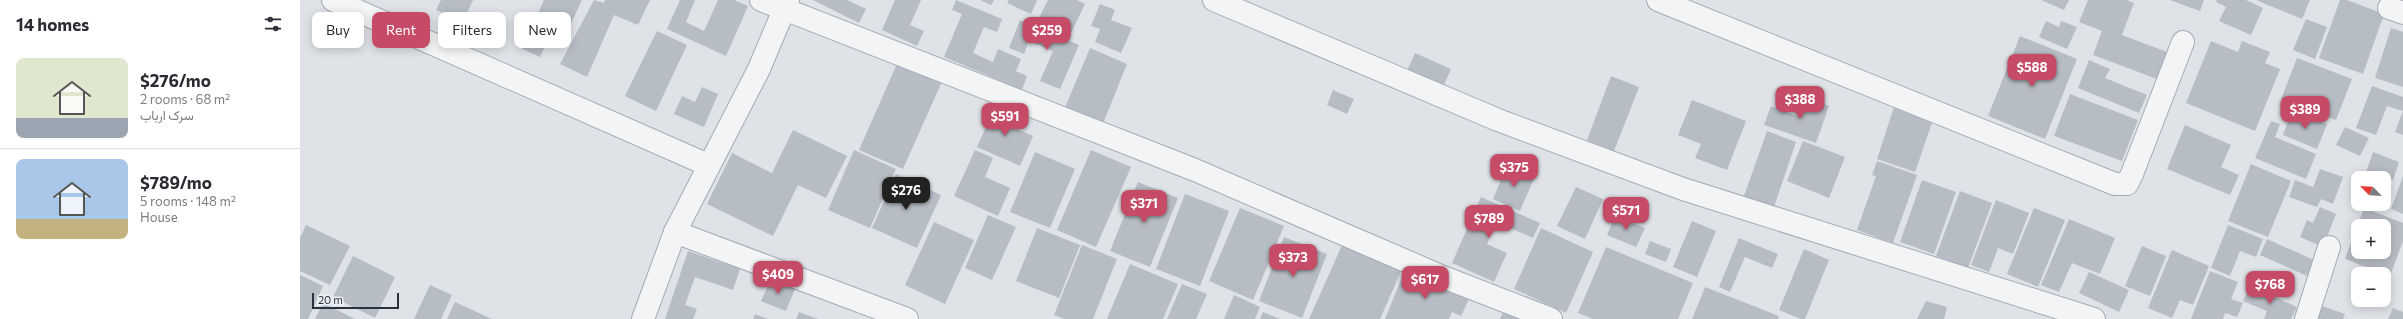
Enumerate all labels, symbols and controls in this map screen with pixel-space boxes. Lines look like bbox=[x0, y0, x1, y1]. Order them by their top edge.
chip: Buy bbox=[312, 12, 364, 48]
chip: Rent bbox=[372, 12, 430, 48]
chip: Filters bbox=[438, 12, 506, 48]
chip: New bbox=[514, 12, 571, 48]
icon: filters bbox=[262, 13, 284, 35]
text: 14 homes bbox=[16, 14, 89, 35]
pin: $259 bbox=[1023, 17, 1071, 51]
text: $259 bbox=[1032, 22, 1062, 38]
pin: $588 bbox=[2008, 54, 2056, 88]
text: $588 bbox=[2016, 59, 2048, 75]
text: $276/mo bbox=[140, 70, 211, 91]
icon: home bbox=[48, 74, 96, 122]
pin: $388 bbox=[1776, 86, 1824, 120]
text: 2 rooms · 68 m² bbox=[140, 91, 230, 107]
text: $388 bbox=[1784, 91, 1816, 107]
pin: $389 bbox=[2281, 96, 2329, 130]
text: $389 bbox=[2289, 101, 2321, 117]
pin: $591 bbox=[981, 103, 1029, 137]
text: سرک ارباب bbox=[140, 107, 194, 123]
text: $591 bbox=[991, 108, 1019, 124]
pin: $375 bbox=[1490, 154, 1538, 188]
text: $375 bbox=[1499, 159, 1529, 175]
north arrow bbox=[2351, 171, 2391, 211]
map controls bbox=[2351, 171, 2391, 307]
text: $789/mo bbox=[140, 172, 212, 193]
icon: home bbox=[48, 175, 96, 223]
pin: $276 bbox=[882, 177, 930, 211]
text: $276 bbox=[891, 182, 921, 198]
pin: $371 bbox=[1120, 190, 1168, 224]
text: 5 rooms · 148 m² bbox=[140, 193, 236, 209]
text: $371 bbox=[1130, 195, 1158, 211]
pin: $571 bbox=[1602, 197, 1650, 231]
text: $571 bbox=[1612, 202, 1640, 218]
pin: $789 bbox=[1465, 205, 1513, 239]
text: House bbox=[140, 209, 178, 225]
text: $789 bbox=[1474, 210, 1504, 226]
button: + bbox=[2351, 219, 2391, 259]
pin: $373 bbox=[1269, 244, 1317, 278]
text: $373 bbox=[1278, 249, 1308, 265]
pin: $409 bbox=[754, 261, 802, 295]
text: $409 bbox=[762, 266, 794, 282]
pin: $617 bbox=[1401, 266, 1449, 300]
button: − bbox=[2351, 267, 2391, 307]
text: $617 bbox=[1411, 271, 1439, 287]
pin: $768 bbox=[2246, 271, 2294, 305]
text: $768 bbox=[2255, 276, 2285, 292]
scale bar bbox=[312, 291, 399, 310]
text: 20 m bbox=[318, 293, 343, 306]

